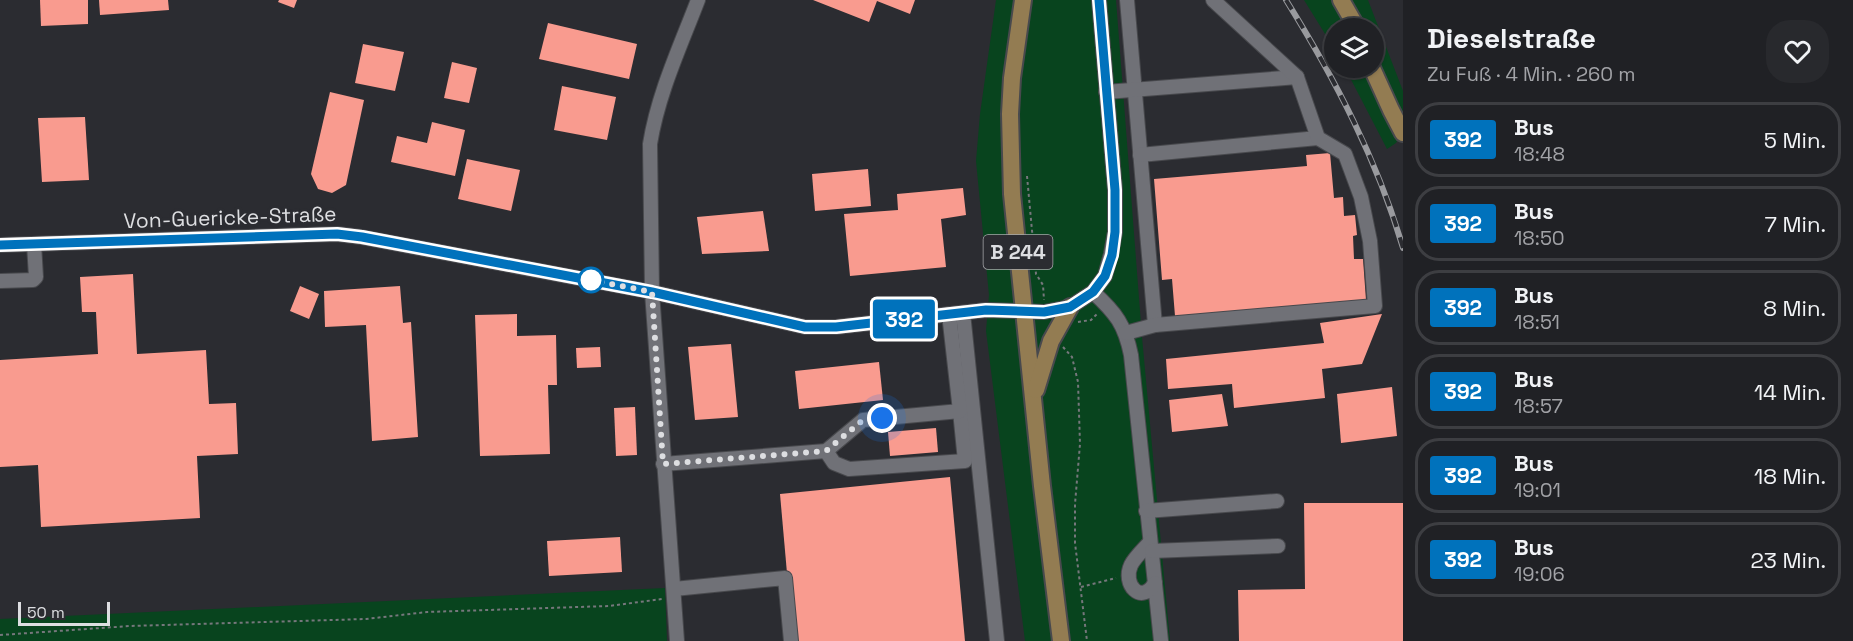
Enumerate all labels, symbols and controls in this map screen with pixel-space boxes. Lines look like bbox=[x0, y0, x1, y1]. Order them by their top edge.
map controls bbox=[1324, 18, 1384, 78]
button: layers bbox=[1324, 18, 1384, 78]
text: Dieselstraße bbox=[1427, 20, 1596, 56]
button: heart bbox=[1766, 20, 1829, 83]
text: Zu Fuß · 4 Min. · 260 m bbox=[1427, 61, 1635, 87]
text: Bus bbox=[1514, 113, 1554, 141]
text: 392 bbox=[1444, 126, 1482, 153]
text: 5 Min. bbox=[1764, 126, 1826, 154]
text: 18:48 bbox=[1514, 141, 1565, 167]
text: Bus bbox=[1514, 197, 1554, 225]
street label: Von-Guericke-Straße bbox=[123, 200, 337, 234]
text: 392 bbox=[1444, 210, 1482, 237]
text: 7 Min. bbox=[1764, 210, 1826, 238]
text: 18:50 bbox=[1514, 225, 1565, 251]
road number: B 244 bbox=[984, 235, 1052, 269]
unlabelled marker bbox=[578, 267, 604, 293]
text: Bus bbox=[1514, 281, 1554, 309]
text: 392 bbox=[1444, 294, 1482, 321]
text: 8 Min. bbox=[1763, 294, 1826, 322]
line badge: 392 bbox=[870, 300, 938, 338]
text: 392 bbox=[885, 306, 923, 333]
text: 18:51 bbox=[1514, 309, 1560, 335]
text: Bus bbox=[1514, 365, 1554, 393]
text: 392 bbox=[1444, 378, 1482, 405]
text: 14 Min. bbox=[1754, 378, 1826, 406]
text: 18:57 bbox=[1514, 393, 1563, 419]
your location bbox=[867, 403, 897, 433]
text: Bus bbox=[1514, 449, 1554, 477]
text: 392 bbox=[1444, 462, 1482, 489]
text: 18 Min. bbox=[1754, 462, 1826, 490]
text: 19:01 bbox=[1514, 477, 1561, 503]
text: Bus bbox=[1514, 533, 1554, 561]
text: 392 bbox=[1444, 546, 1482, 573]
text: 23 Min. bbox=[1750, 546, 1826, 574]
text: 19:06 bbox=[1514, 561, 1565, 587]
scale bar bbox=[18, 599, 110, 626]
text: 50 m bbox=[27, 602, 65, 623]

